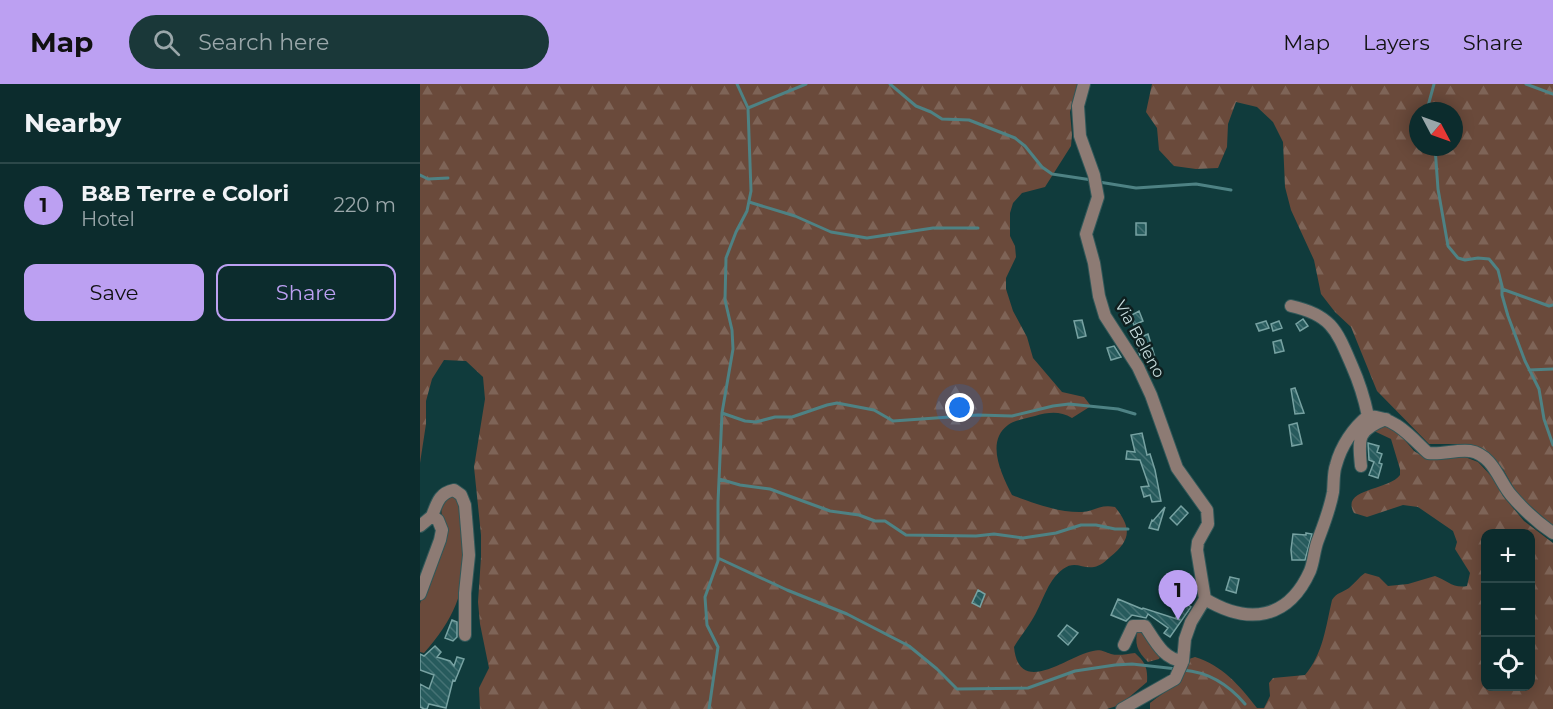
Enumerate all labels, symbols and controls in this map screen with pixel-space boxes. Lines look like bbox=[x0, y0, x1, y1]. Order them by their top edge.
search box bbox=[129, 15, 549, 69]
text: Map bbox=[30, 25, 93, 59]
icon: search bbox=[150, 26, 183, 59]
text: Search here bbox=[198, 29, 329, 56]
text: Map bbox=[1283, 30, 1330, 55]
text: Layers bbox=[1363, 30, 1430, 55]
text: Share bbox=[1463, 30, 1523, 55]
north arrow bbox=[1409, 102, 1463, 156]
text: Nearby bbox=[24, 107, 121, 139]
text: B&B Terre e Colori bbox=[81, 180, 289, 207]
text: 1 bbox=[40, 193, 47, 217]
text: 220 m bbox=[334, 193, 396, 217]
text: Hotel bbox=[81, 207, 135, 231]
button: Save bbox=[24, 264, 204, 321]
button: Share bbox=[216, 264, 396, 321]
street label: Via Beleno bbox=[1111, 297, 1169, 381]
your location bbox=[945, 393, 974, 422]
map controls bbox=[1481, 529, 1535, 691]
button: + bbox=[1481, 529, 1535, 583]
pin: 1 bbox=[1158, 570, 1197, 620]
button: − bbox=[1481, 583, 1535, 637]
button: locate bbox=[1481, 637, 1535, 691]

